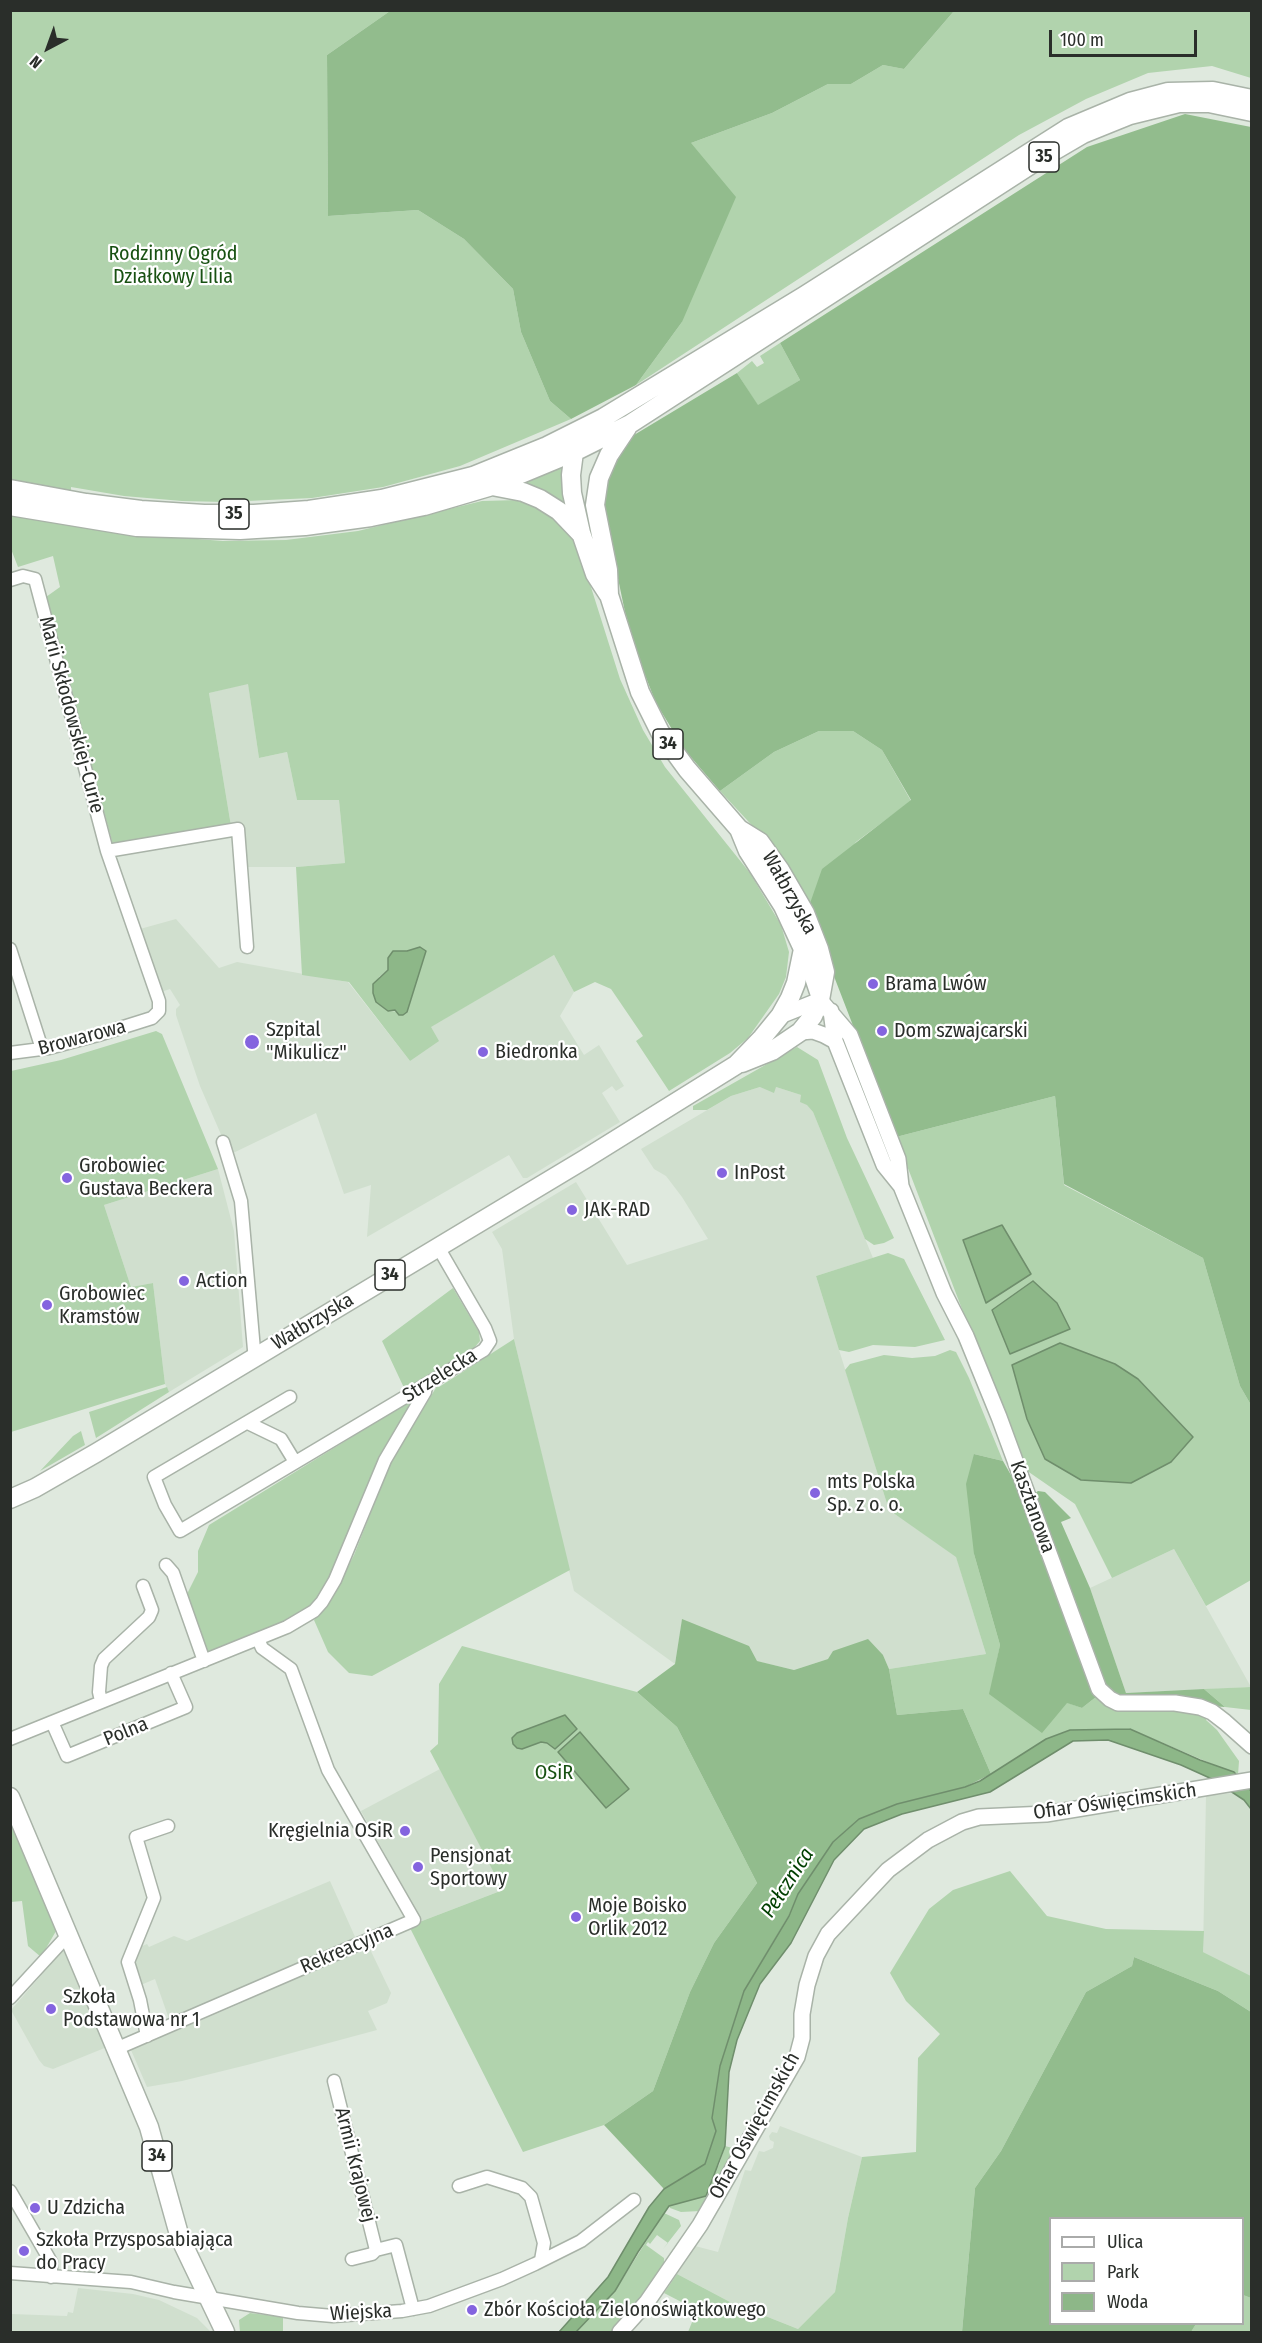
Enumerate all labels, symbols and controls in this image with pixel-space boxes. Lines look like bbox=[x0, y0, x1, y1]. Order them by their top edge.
north arrow bbox=[18, 18, 78, 78]
scale bar bbox=[1052, 18, 1200, 56]
text: 100 m bbox=[1060, 29, 1104, 51]
text: N bbox=[26, 52, 46, 72]
road number: 35 bbox=[1029, 142, 1059, 172]
park label: Rodzinny Ogród Działkowy Lilia bbox=[109, 242, 237, 289]
road number: 35 bbox=[219, 499, 249, 529]
street label: Marii Skłodowskiej-Curie bbox=[33, 614, 109, 816]
road number: 34 bbox=[653, 729, 683, 759]
street label: Wałbrzyska bbox=[756, 847, 822, 939]
place label: Brama Lwów bbox=[885, 972, 987, 996]
marker: Brama Lwów bbox=[866, 977, 880, 991]
street label: Browarowa bbox=[35, 1015, 129, 1061]
place label: Szpital "Mikulicz" bbox=[266, 1018, 347, 1065]
place label: Dom szwajcarski bbox=[894, 1019, 1028, 1043]
marker: Dom szwajcarski bbox=[875, 1024, 889, 1038]
marker: Szpital "Mikulicz" bbox=[243, 1033, 261, 1051]
place label: Biedronka bbox=[495, 1040, 578, 1064]
marker: Biedronka bbox=[476, 1045, 490, 1059]
place label: Grobowiec Gustava Beckera bbox=[79, 1154, 213, 1201]
place label: InPost bbox=[734, 1161, 785, 1185]
marker: InPost bbox=[715, 1166, 729, 1180]
marker: Grobowiec Gustava Beckera bbox=[60, 1171, 74, 1185]
place label: JAK-RAD bbox=[584, 1198, 650, 1222]
marker: JAK-RAD bbox=[565, 1203, 579, 1217]
road number: 34 bbox=[375, 1260, 405, 1290]
place label: Action bbox=[196, 1269, 248, 1293]
marker: Action bbox=[177, 1274, 191, 1288]
place label: Grobowiec Kramstów bbox=[59, 1282, 145, 1329]
street label: Wałbrzyska bbox=[268, 1288, 358, 1356]
marker: Grobowiec Kramstów bbox=[40, 1298, 54, 1312]
street label: Strzelecka bbox=[398, 1344, 482, 1408]
street label: Kasztanowa bbox=[1004, 1458, 1060, 1556]
place label: mts Polska Sp. z o. o. bbox=[827, 1470, 915, 1517]
marker: mts Polska Sp. z o. o. bbox=[808, 1486, 822, 1500]
street label: Polna bbox=[100, 1712, 152, 1752]
park label: OSiR bbox=[535, 1761, 573, 1785]
street label: Ofiar Oświęcimskich bbox=[1032, 1779, 1198, 1825]
place label: Kręgielnia OSiR bbox=[268, 1819, 393, 1843]
marker: Kręgielnia OSiR bbox=[398, 1824, 412, 1838]
water label: Pełcznica bbox=[756, 1843, 820, 1923]
place label: Pensjonat Sportowy bbox=[430, 1844, 511, 1891]
marker: Pensjonat Sportowy bbox=[411, 1860, 425, 1874]
place label: Moje Boisko Orlik 2012 bbox=[588, 1894, 687, 1941]
marker: Moje Boisko Orlik 2012 bbox=[569, 1910, 583, 1924]
street label: Rekreacyjna bbox=[297, 1919, 397, 1979]
place label: Szkoła Podstawowa nr 1 bbox=[63, 1985, 200, 2032]
marker: Szkoła Podstawowa nr 1 bbox=[44, 2002, 58, 2016]
street label: Ofiar Oświęcimskich bbox=[705, 2048, 805, 2204]
street label: Armii Krajowej bbox=[329, 2105, 381, 2225]
road number: 34 bbox=[142, 2141, 172, 2171]
place label: U Zdzicha bbox=[47, 2196, 125, 2220]
marker: U Zdzicha bbox=[28, 2201, 42, 2215]
legend bbox=[1049, 2217, 1244, 2325]
place label: Szkoła Przysposabiająca do Pracy bbox=[36, 2228, 233, 2275]
text: Ulica bbox=[1107, 2231, 1143, 2253]
marker: Szkoła Przysposabiająca do Pracy bbox=[17, 2244, 31, 2258]
text: Park bbox=[1107, 2261, 1139, 2283]
text: Woda bbox=[1107, 2291, 1148, 2313]
place label: Zbór Kościoła Zielonoświątkowego bbox=[484, 2298, 766, 2322]
street label: Wiejska bbox=[329, 2299, 393, 2327]
marker: Zbór Kościoła Zielonoświątkowego bbox=[465, 2303, 479, 2317]

